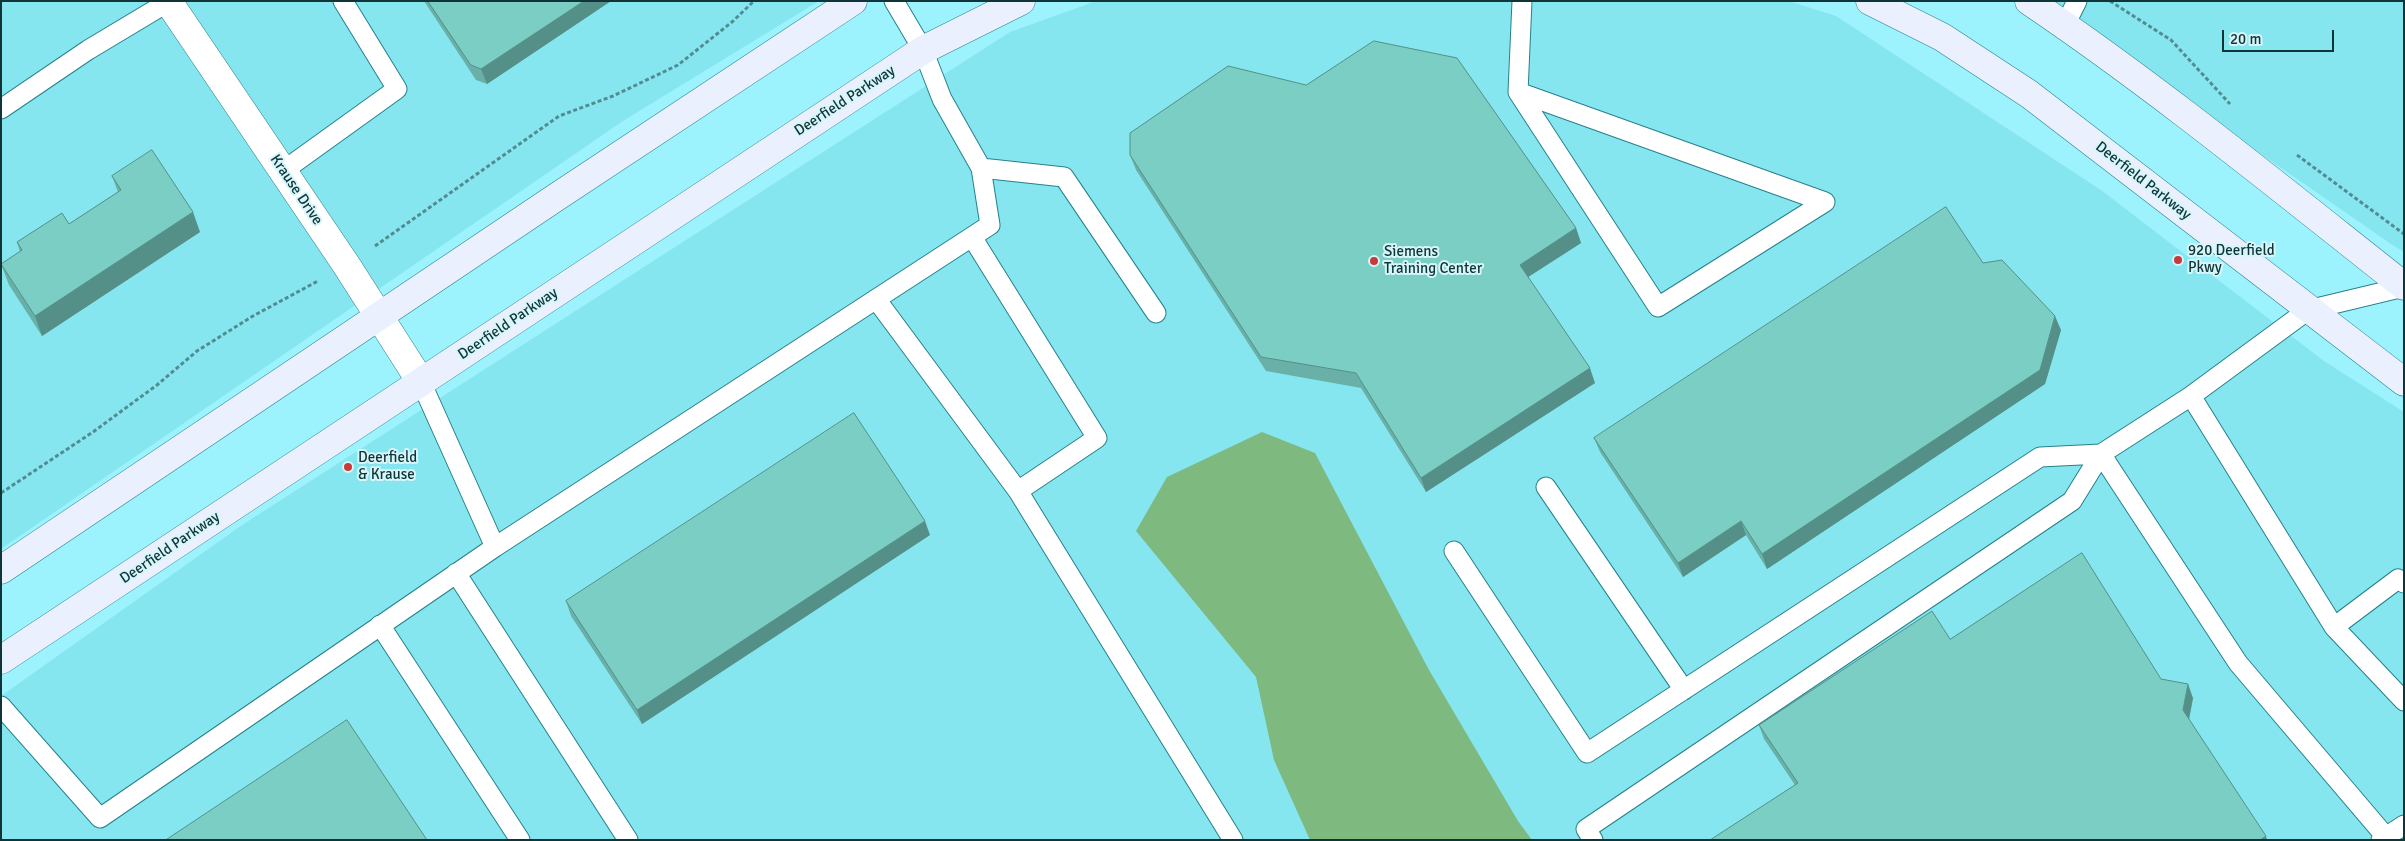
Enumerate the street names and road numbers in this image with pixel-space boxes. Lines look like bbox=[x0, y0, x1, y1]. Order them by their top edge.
street label: Deerfield Parkway bbox=[791, 62, 899, 140]
street label: Deerfield Parkway bbox=[2092, 138, 2194, 224]
street label: Krause Drive bbox=[266, 151, 326, 229]
street label: Deerfield Parkway bbox=[455, 284, 561, 364]
street label: Deerfield Parkway bbox=[117, 508, 223, 588]

